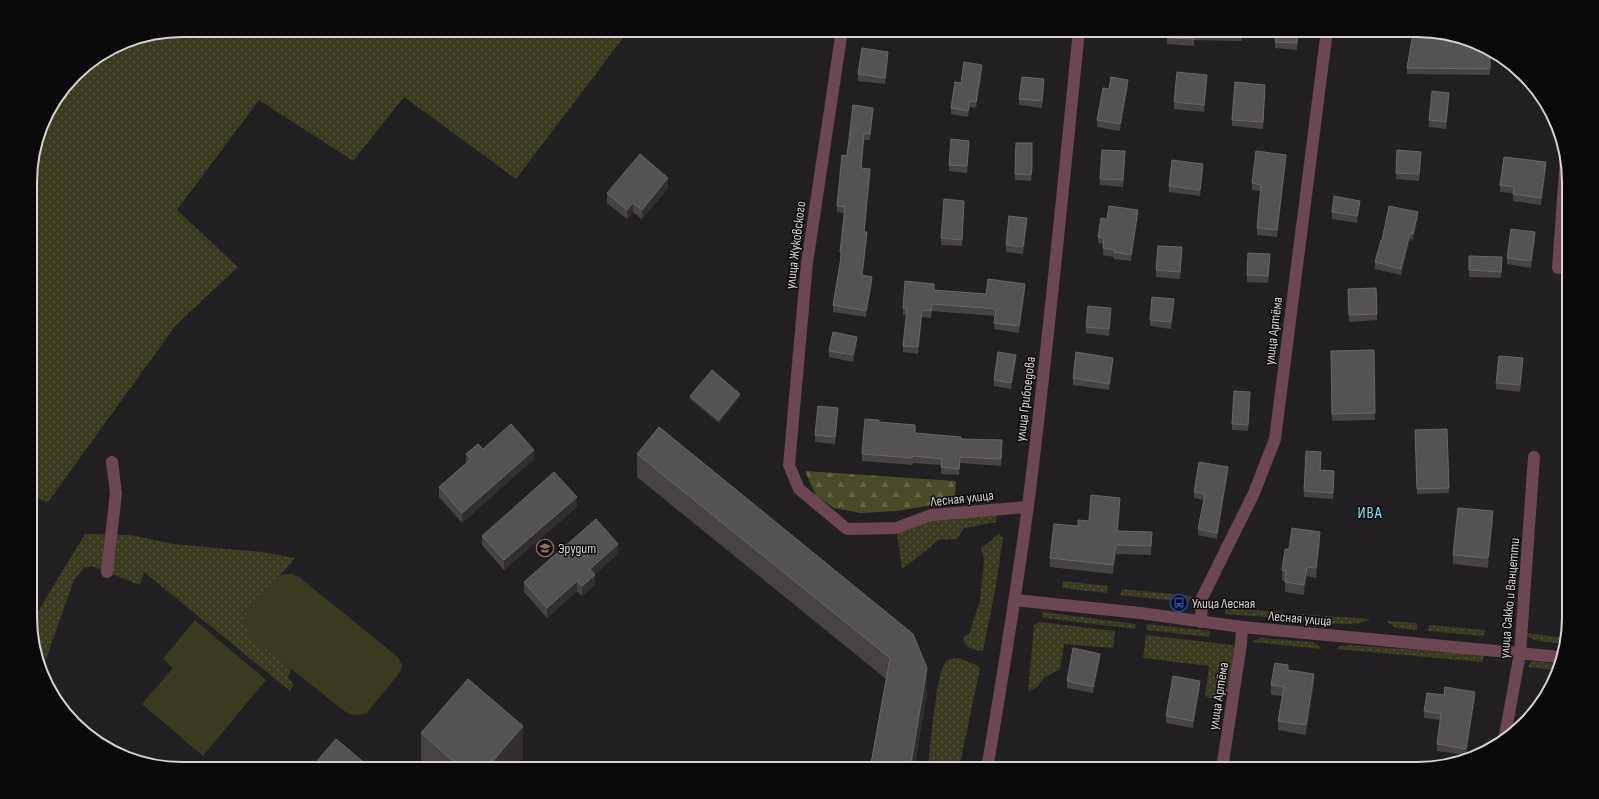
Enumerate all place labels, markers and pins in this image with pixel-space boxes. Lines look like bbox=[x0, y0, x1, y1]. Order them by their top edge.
school or university icon: Эрудит bbox=[535, 538, 555, 558]
place label: Эрудит bbox=[558, 540, 596, 557]
bus stop icon: Улица Лесная bbox=[1169, 593, 1189, 613]
place label: Улица Лесная bbox=[1192, 595, 1255, 612]

